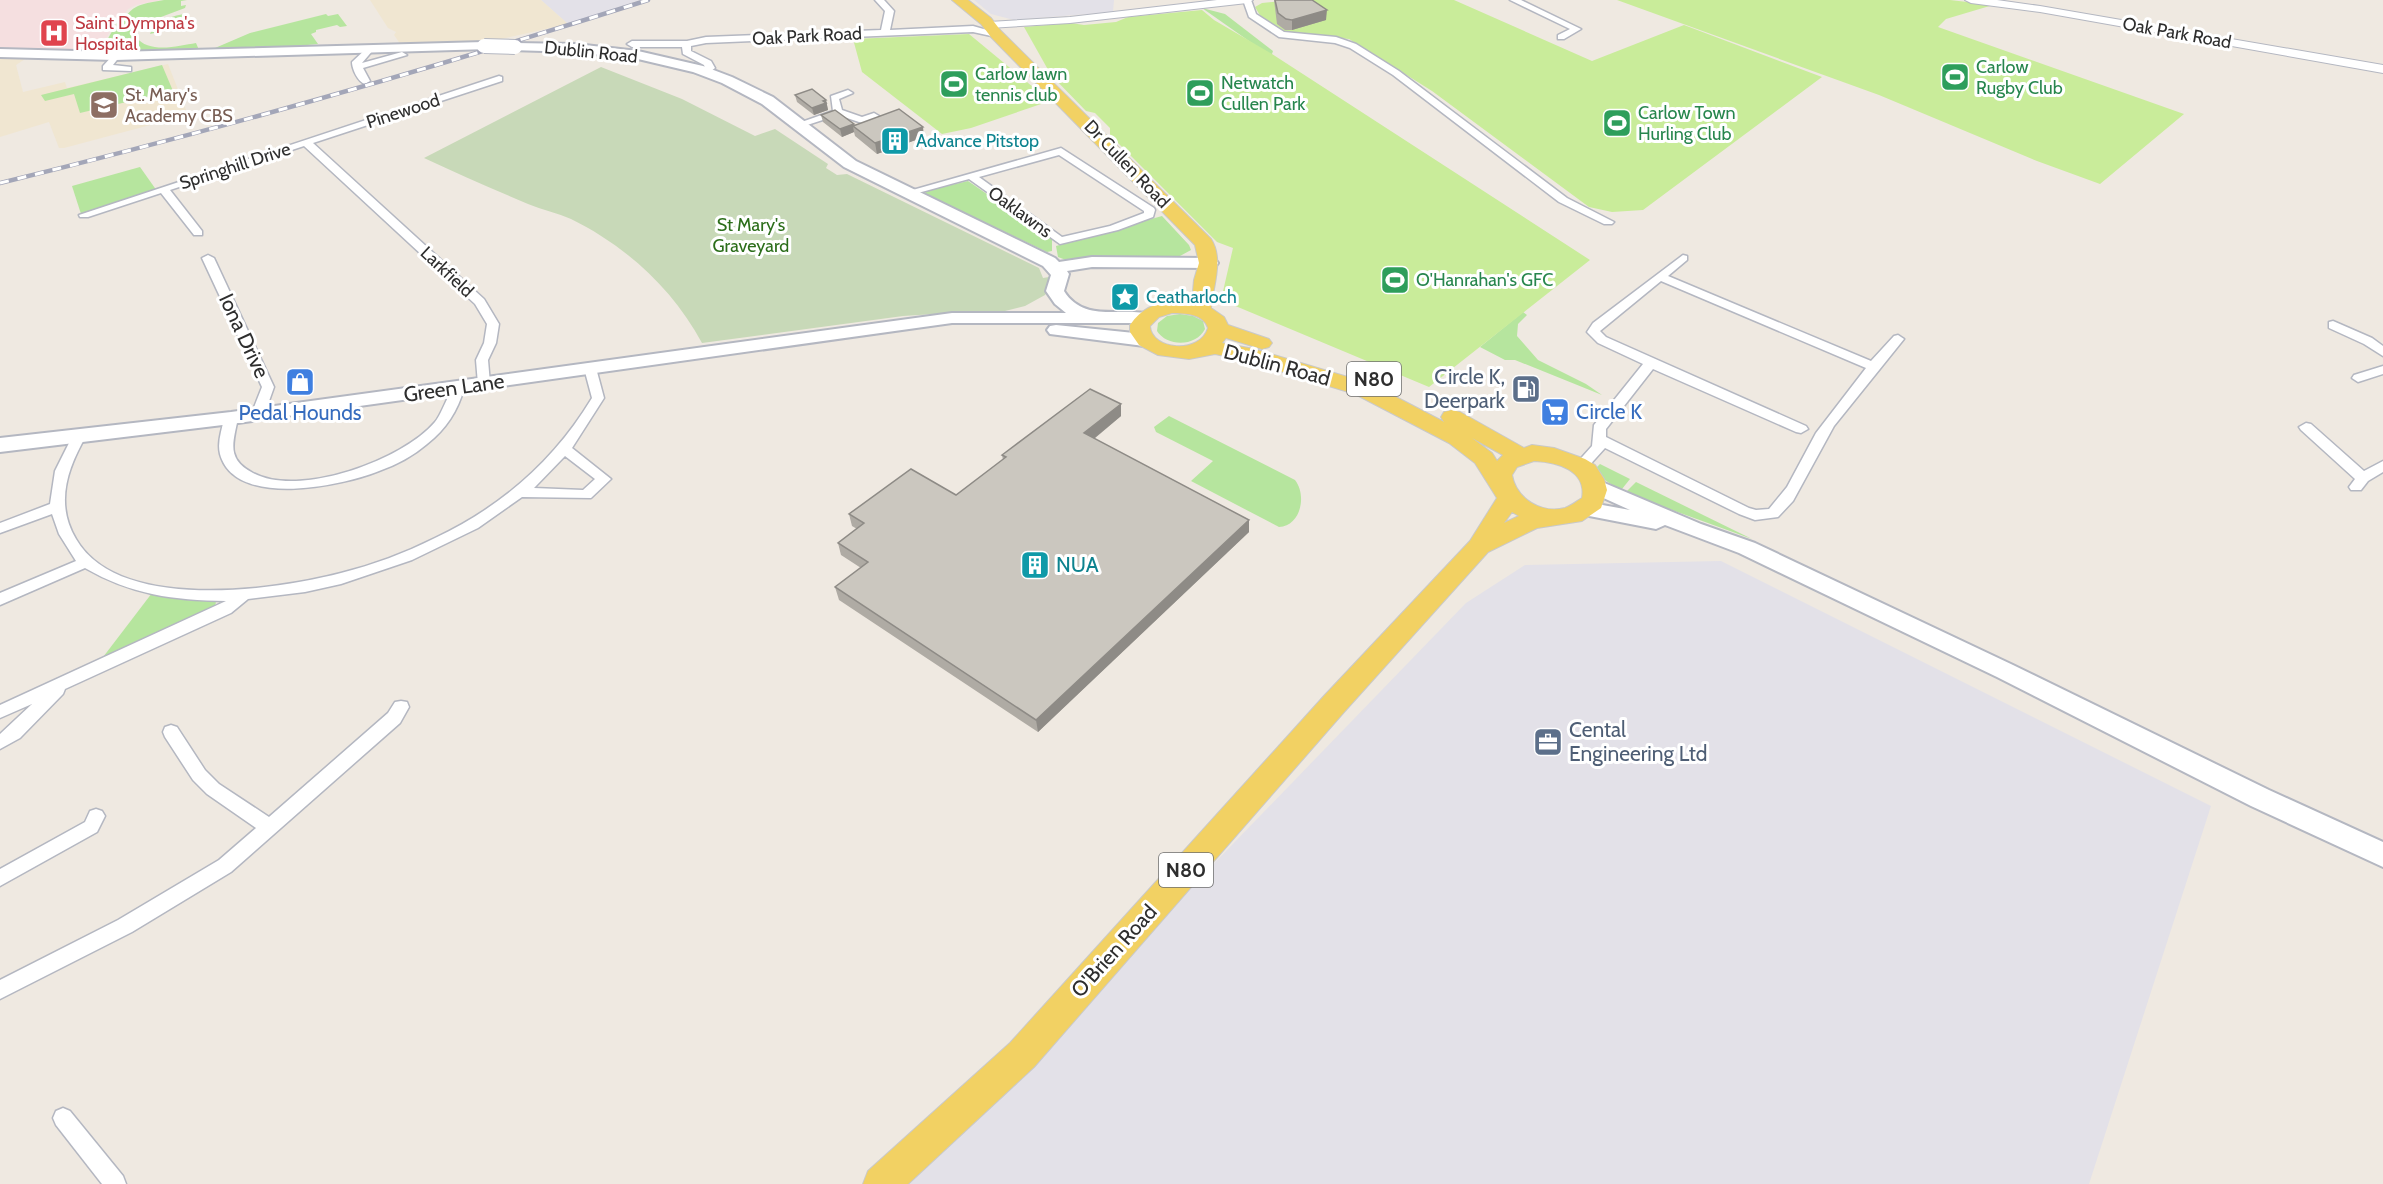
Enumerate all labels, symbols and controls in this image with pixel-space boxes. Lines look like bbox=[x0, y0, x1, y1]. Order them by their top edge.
place label: Saint Dympna's Hospital bbox=[75, 12, 195, 55]
street label: Oak Park Road bbox=[2121, 13, 2233, 53]
hospital icon: Saint Dympna's Hospital bbox=[38, 17, 70, 49]
street label: Oak Park Road bbox=[752, 22, 862, 50]
street label: Dublin Road bbox=[543, 36, 639, 68]
place label: Carlow Rugby Club bbox=[1976, 56, 2063, 99]
sports icon: Carlow Rugby Club bbox=[1939, 61, 1971, 93]
place label: Carlow lawn tennis club bbox=[975, 63, 1067, 106]
sports icon: Carlow lawn tennis club bbox=[938, 68, 970, 100]
place label: Netwatch Cullen Park bbox=[1221, 72, 1306, 115]
sports icon: Netwatch Cullen Park bbox=[1184, 77, 1216, 109]
place label: St. Mary's Academy CBS bbox=[125, 84, 233, 127]
school or university icon: St. Mary's Academy CBS bbox=[88, 89, 120, 121]
street label: Pinewood bbox=[363, 89, 443, 133]
place label: Carlow Town Hurling Club bbox=[1638, 102, 1736, 145]
sports icon: Carlow Town Hurling Club bbox=[1601, 107, 1633, 139]
street label: Dr Cullen Road bbox=[1080, 115, 1174, 213]
building icon: Advance Pitstop bbox=[879, 125, 911, 157]
place label: Advance Pitstop bbox=[916, 130, 1039, 152]
street label: Springhill Drive bbox=[177, 138, 293, 194]
street label: Oaklawns bbox=[984, 181, 1056, 243]
park label: St Mary's Graveyard bbox=[713, 214, 789, 257]
street label: Larkfield bbox=[416, 242, 478, 302]
sports icon: O'Hanrahan's GFC bbox=[1379, 264, 1411, 296]
place label: O'Hanrahan's GFC bbox=[1416, 269, 1553, 291]
place icon: Ceatharloch bbox=[1109, 281, 1141, 313]
place label: Ceatharloch bbox=[1146, 286, 1237, 308]
street label: Iona Drive bbox=[214, 290, 275, 382]
street label: Dublin Road bbox=[1221, 338, 1333, 391]
road number: N80 bbox=[1347, 362, 1401, 396]
place label: Circle K, Deerpark bbox=[1424, 364, 1506, 413]
shop icon: Pedal Hounds bbox=[284, 366, 316, 398]
street label: Green Lane bbox=[402, 368, 506, 407]
fuel station icon: Circle K, Deerpark bbox=[1510, 373, 1542, 405]
supermarket icon: Circle K bbox=[1539, 396, 1571, 428]
place label: Circle K bbox=[1576, 399, 1642, 424]
place label: Pedal Hounds bbox=[238, 400, 362, 425]
building icon: NUA bbox=[1019, 549, 1051, 581]
place label: NUA bbox=[1056, 552, 1099, 577]
place label: Cental Engineering Ltd bbox=[1569, 717, 1707, 766]
office icon: Cental Engineering Ltd bbox=[1532, 726, 1564, 758]
road number: N80 bbox=[1159, 853, 1213, 887]
street label: O'Brien Road bbox=[1066, 899, 1162, 1002]

